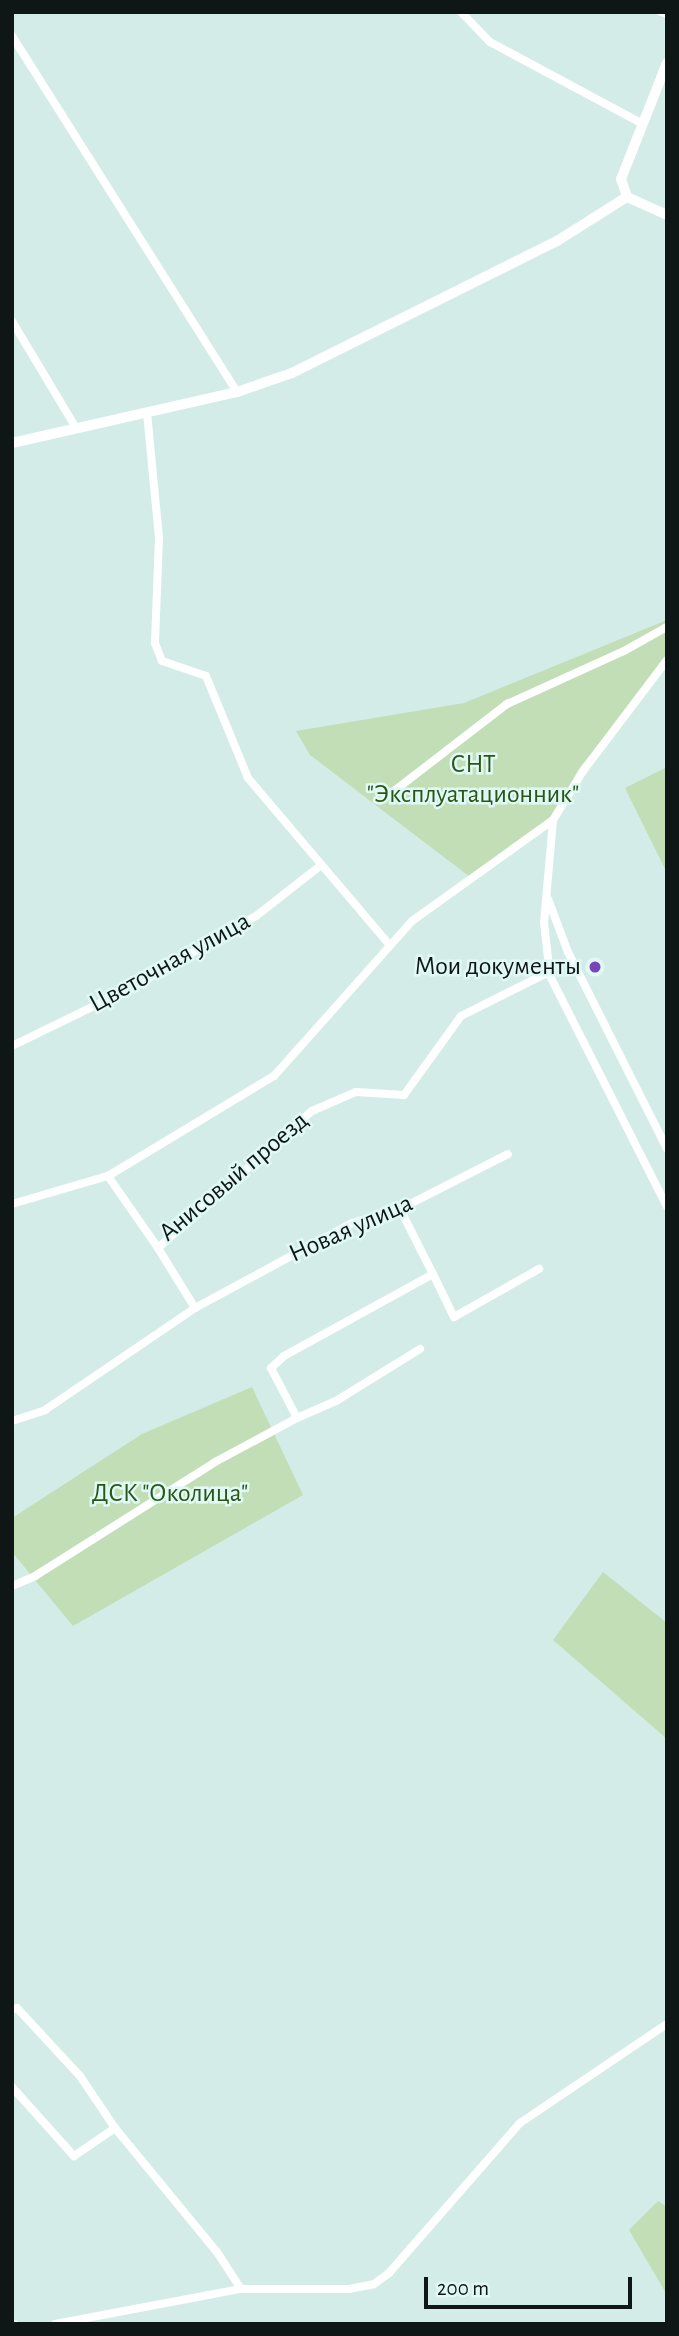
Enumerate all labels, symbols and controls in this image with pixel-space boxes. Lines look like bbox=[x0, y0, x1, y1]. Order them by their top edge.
park label: СНТ "Эксплуатационник" bbox=[367, 749, 579, 810]
street label: Цветочная улица bbox=[84, 906, 256, 1020]
place label: Мои документы bbox=[414, 951, 581, 983]
marker: Мои документы bbox=[587, 959, 603, 975]
street label: Анисовый проезд bbox=[153, 1105, 315, 1249]
street label: Новая улица bbox=[284, 1188, 418, 1270]
park label: ДСК "Околица" bbox=[92, 1478, 248, 1510]
scale bar bbox=[427, 2262, 635, 2306]
text: 200 m bbox=[437, 2278, 489, 2299]

